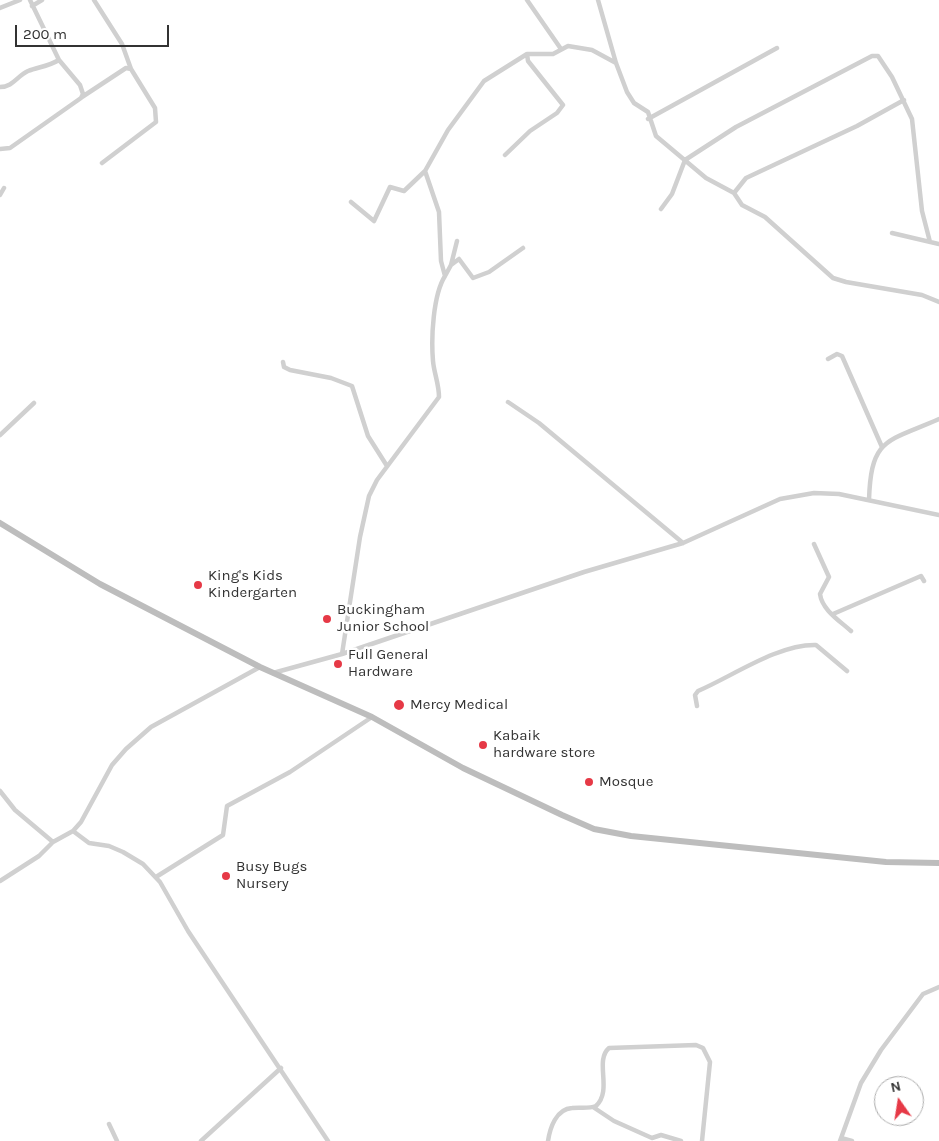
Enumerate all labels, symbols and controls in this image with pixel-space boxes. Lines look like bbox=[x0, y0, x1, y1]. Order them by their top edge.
scale bar bbox=[18, 15, 171, 47]
text: 200 m bbox=[23, 25, 67, 43]
place label: King's Kids Kindergarten bbox=[208, 567, 297, 602]
marker: King's Kids Kindergarten bbox=[192, 579, 204, 591]
place label: Buckingham Junior School bbox=[337, 601, 429, 636]
marker: Buckingham Junior School bbox=[321, 613, 333, 625]
place label: Full General Hardware bbox=[348, 646, 429, 681]
marker: Full General Hardware bbox=[332, 658, 344, 670]
place label: Mercy Medical bbox=[410, 696, 508, 714]
marker: Mercy Medical bbox=[392, 698, 406, 712]
place label: Kabaik hardware store bbox=[493, 727, 595, 762]
marker: Kabaik hardware store bbox=[477, 739, 489, 751]
place label: Mosque bbox=[599, 773, 653, 791]
marker: Mosque bbox=[583, 776, 595, 788]
place label: Busy Bugs Nursery bbox=[236, 858, 307, 893]
marker: Busy Bugs Nursery bbox=[220, 870, 232, 882]
north arrow bbox=[874, 1076, 924, 1126]
text: N bbox=[889, 1077, 903, 1096]

